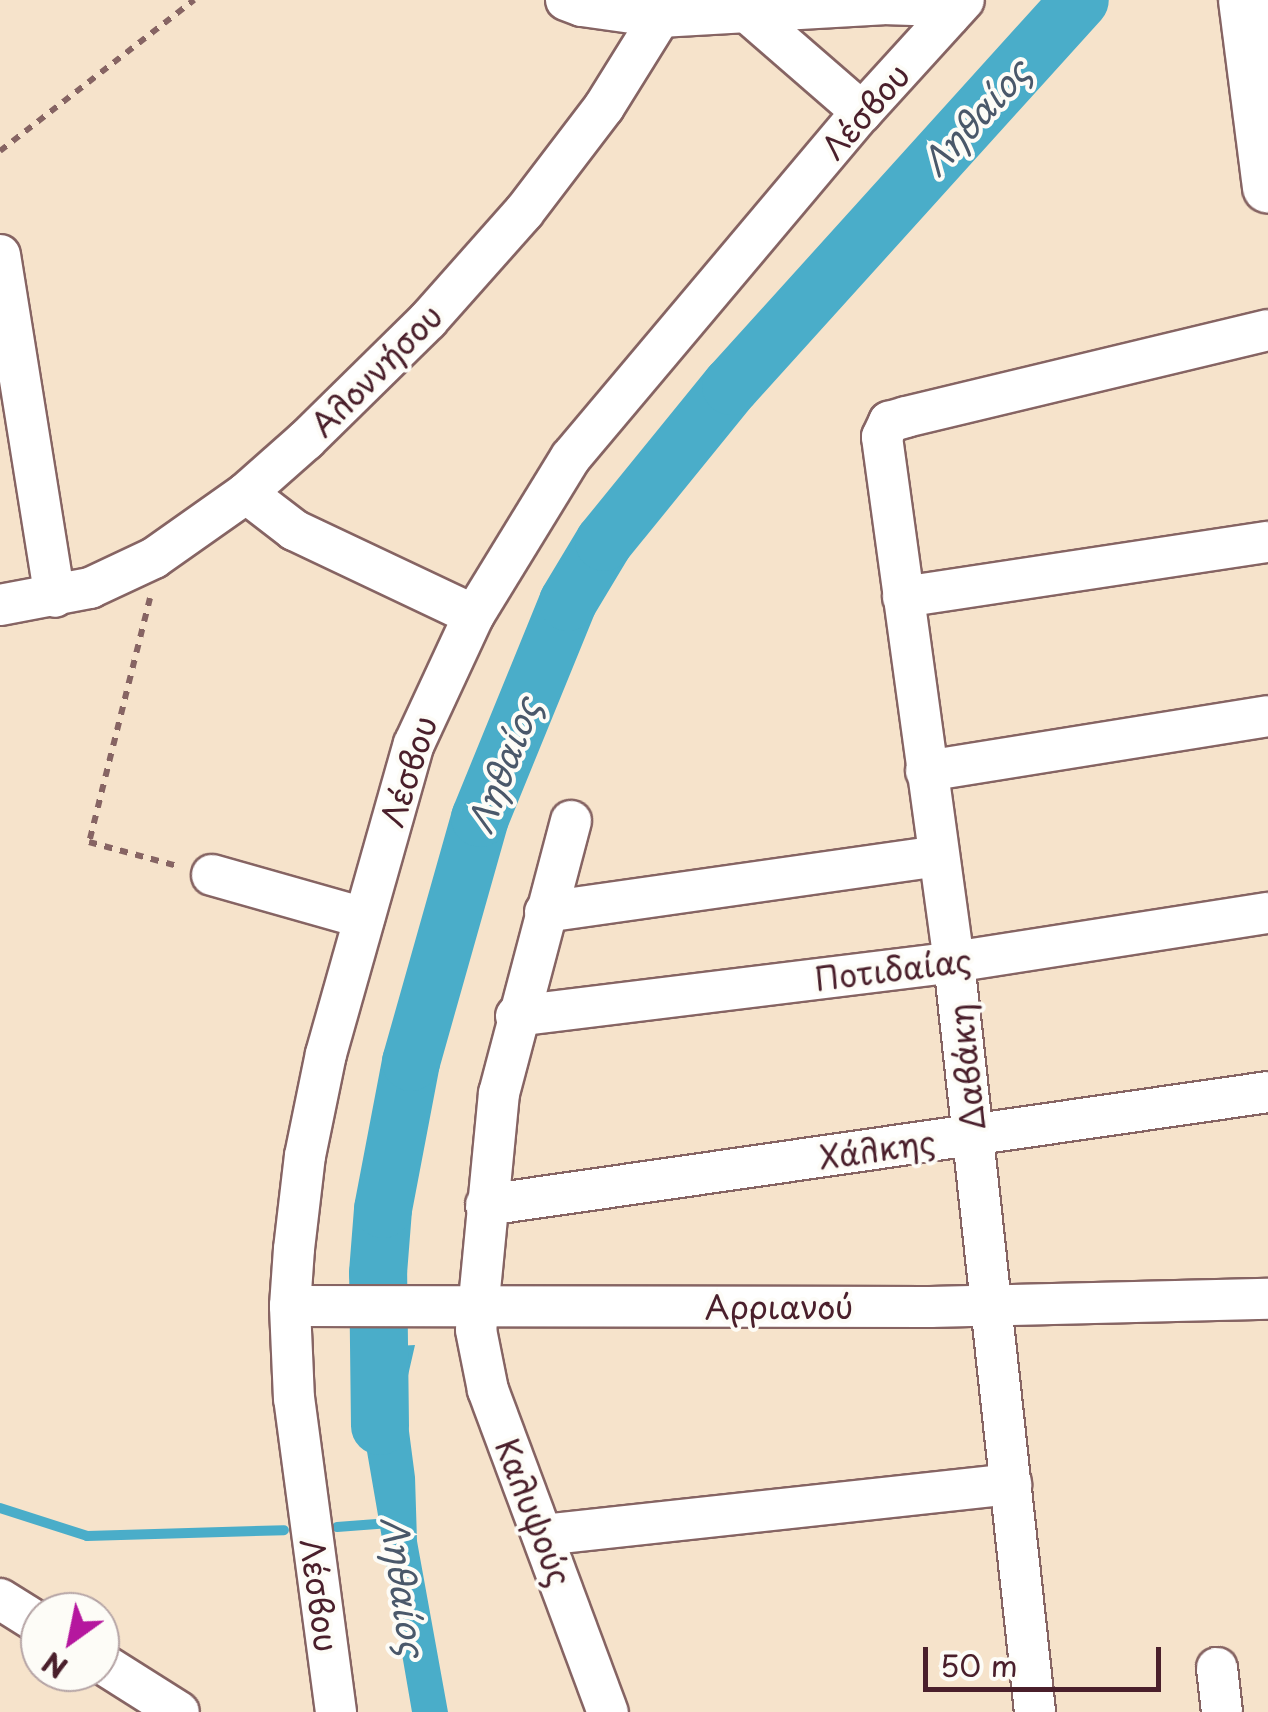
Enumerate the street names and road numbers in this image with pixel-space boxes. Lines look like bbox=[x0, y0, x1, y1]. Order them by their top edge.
street label: Λέσβου bbox=[813, 55, 917, 167]
street label: Αλοννήσου bbox=[302, 296, 450, 444]
street label: Λέσβου bbox=[372, 711, 444, 831]
street label: Ποτιδαίας bbox=[812, 940, 974, 998]
street label: Δαβάκη bbox=[940, 1002, 992, 1132]
street label: Χάλκης bbox=[816, 1122, 938, 1176]
street label: Αρριανού bbox=[705, 1287, 853, 1325]
street label: Καλυψούς bbox=[488, 1433, 580, 1591]
street label: Λέσβου bbox=[293, 1536, 347, 1654]

